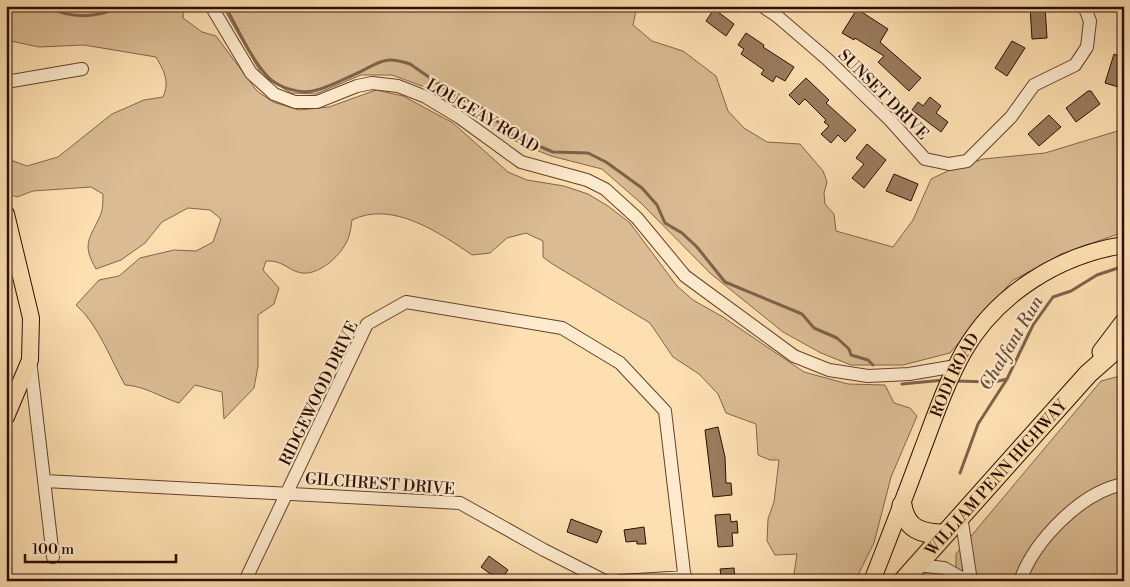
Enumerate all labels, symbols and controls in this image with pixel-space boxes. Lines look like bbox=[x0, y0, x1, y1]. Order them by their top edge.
street label: SUNSET DRIVE bbox=[834, 45, 933, 144]
street label: LOUGEAY ROAD bbox=[422, 74, 543, 157]
water label: Chalfant Run bbox=[974, 291, 1049, 395]
street label: RIDGEWOOD DRIVE bbox=[275, 318, 363, 469]
street label: RODI ROAD bbox=[926, 329, 984, 420]
street label: WILLIAM PENN HIGHWAY bbox=[921, 395, 1072, 561]
street label: GILCHREST DRIVE bbox=[304, 469, 456, 499]
scale bar bbox=[25, 532, 176, 564]
text: 100 m bbox=[32, 540, 74, 559]

